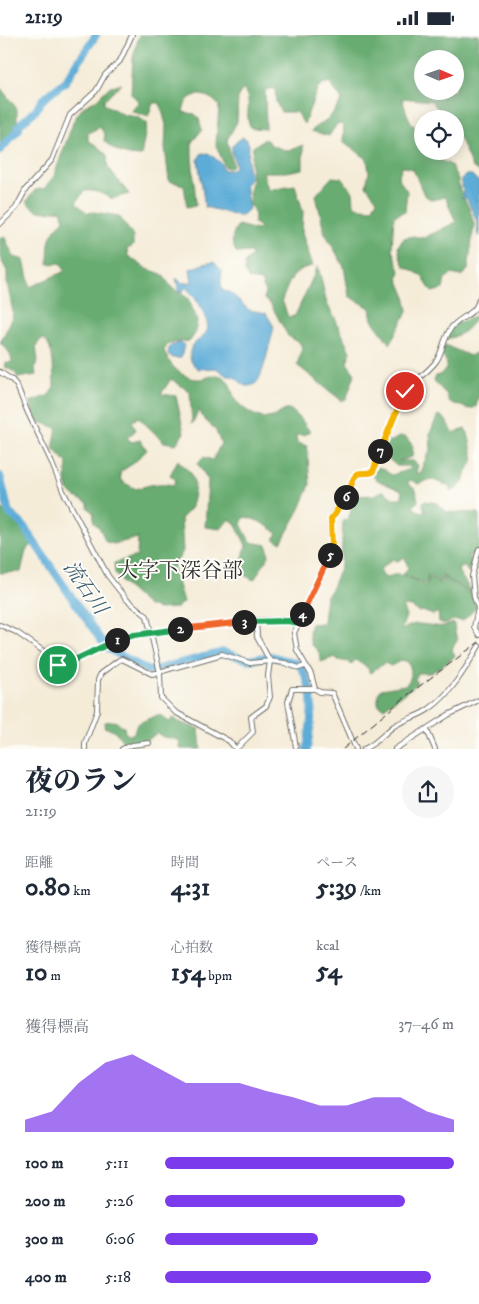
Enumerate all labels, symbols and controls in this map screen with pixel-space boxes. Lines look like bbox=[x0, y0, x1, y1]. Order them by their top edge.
text: 21:19 bbox=[25, 6, 63, 29]
north arrow bbox=[414, 50, 464, 100]
map controls bbox=[414, 50, 464, 160]
button: locate bbox=[414, 110, 464, 160]
pin bbox=[384, 370, 426, 412]
icon: check bbox=[391, 377, 419, 405]
pin: 7 bbox=[368, 439, 392, 463]
text: 7 bbox=[377, 442, 384, 460]
pin: 6 bbox=[334, 485, 358, 509]
text: 6 bbox=[343, 488, 350, 506]
pin: 5 bbox=[318, 543, 342, 567]
text: 5 bbox=[327, 546, 334, 564]
water label: 流石川 bbox=[57, 556, 113, 621]
district label: 大字下深谷部 bbox=[117, 558, 243, 584]
pin: 4 bbox=[290, 601, 314, 627]
text: 4 bbox=[298, 605, 307, 623]
pin: 3 bbox=[232, 609, 256, 635]
text: 3 bbox=[242, 613, 247, 631]
pin: 2 bbox=[168, 617, 192, 641]
text: 2 bbox=[177, 620, 184, 638]
pin: 1 bbox=[104, 627, 130, 653]
text: 1 bbox=[115, 631, 120, 649]
pin bbox=[37, 644, 79, 686]
icon: arrive bbox=[44, 651, 72, 679]
text: 夜のラン bbox=[25, 764, 137, 799]
button: share bbox=[402, 766, 454, 818]
text: 21:19 bbox=[25, 801, 57, 821]
text: 距離 bbox=[25, 854, 53, 872]
text: 時間 bbox=[171, 854, 199, 872]
text: ペース bbox=[316, 854, 358, 872]
text: 0.80 bbox=[25, 872, 70, 903]
text: 4:31 bbox=[171, 872, 210, 903]
text: 5:39 bbox=[316, 872, 357, 903]
text: km bbox=[70, 882, 91, 900]
text: /km bbox=[357, 882, 381, 900]
text: kcal bbox=[316, 937, 339, 955]
text: 獲得標高 bbox=[25, 939, 81, 957]
text: 心拍数 bbox=[171, 939, 213, 957]
text: 54 bbox=[316, 955, 342, 986]
text: 10 bbox=[25, 957, 48, 988]
text: 154 bbox=[171, 957, 205, 988]
text: m bbox=[48, 967, 61, 985]
text: bpm bbox=[205, 967, 232, 985]
text: 37–46 m bbox=[398, 1014, 454, 1034]
text: 獲得標高 bbox=[25, 1017, 89, 1037]
text: 100 m bbox=[25, 1153, 64, 1173]
text: 5:11 bbox=[105, 1153, 129, 1173]
text: 200 m bbox=[25, 1191, 66, 1211]
text: 5:26 bbox=[105, 1191, 133, 1211]
text: 300 m bbox=[25, 1229, 64, 1249]
text: 6:06 bbox=[105, 1229, 134, 1249]
text: 400 m bbox=[25, 1267, 67, 1287]
text: 5:18 bbox=[105, 1267, 131, 1287]

